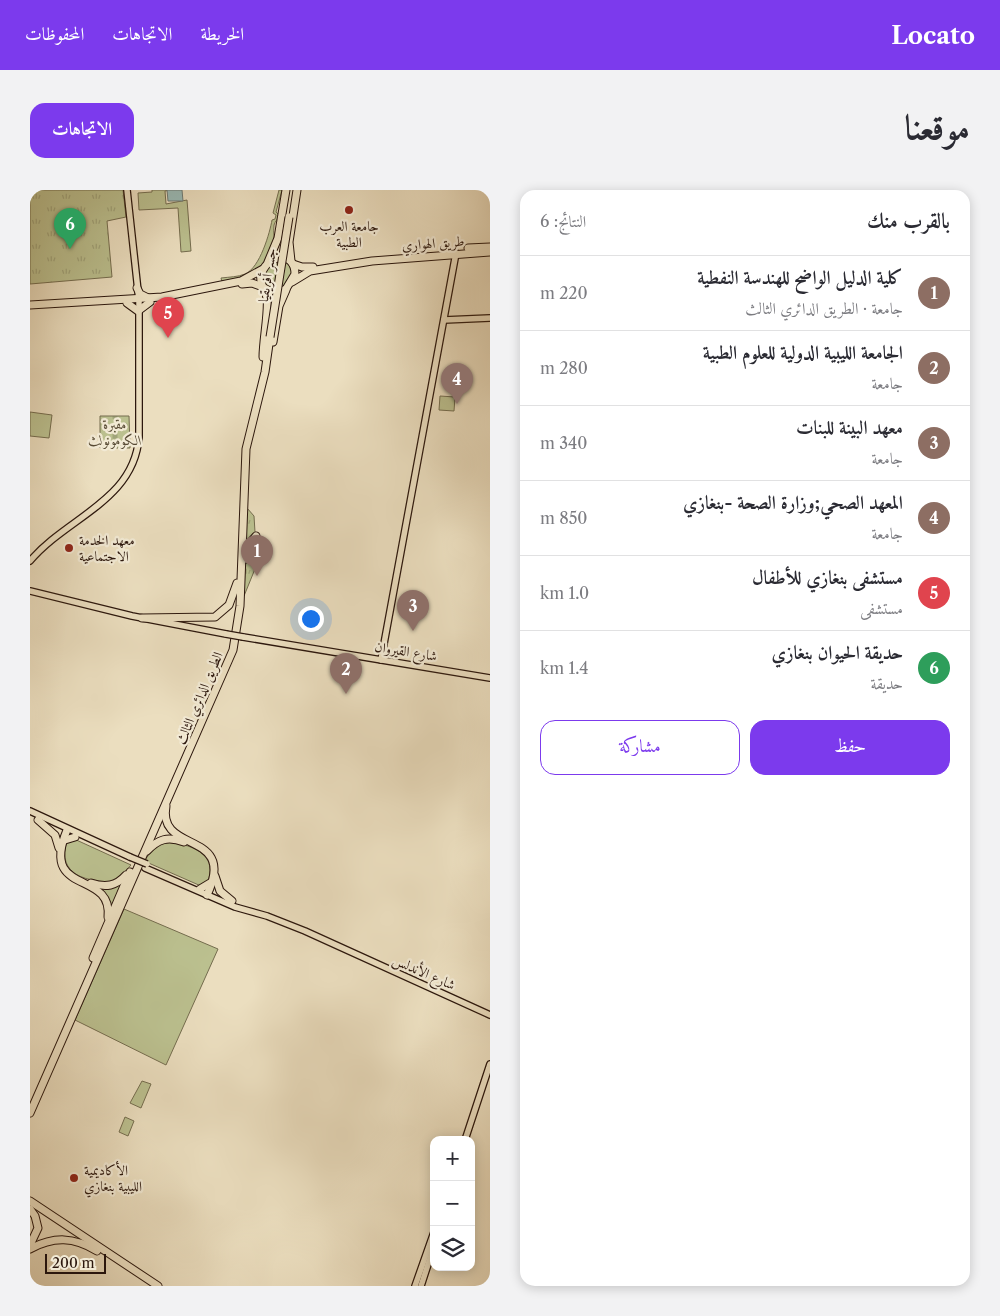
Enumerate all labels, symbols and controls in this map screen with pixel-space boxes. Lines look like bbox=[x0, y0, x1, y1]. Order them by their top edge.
text: Locato bbox=[891, 21, 975, 50]
text: المحفوظات bbox=[25, 23, 84, 45]
text: الاتجاهات bbox=[112, 23, 172, 45]
text: الخريطة bbox=[200, 23, 244, 45]
button: الاتجاهات bbox=[30, 103, 134, 158]
text: موقعنا bbox=[905, 105, 970, 148]
marker: جامعة العرب الطبية bbox=[343, 204, 355, 216]
pin: 6 bbox=[54, 208, 86, 249]
text: بالقرب منك bbox=[867, 208, 950, 233]
text: النتائج: 6 bbox=[540, 211, 586, 231]
place label: جامعة العرب الطبية bbox=[319, 217, 379, 251]
street label: طريق الهواري bbox=[401, 232, 465, 257]
street label: جسر أفريقيا bbox=[253, 247, 281, 303]
text: كلية الدليل الواضح للهندسة النفطية bbox=[697, 266, 903, 289]
text: 220 m bbox=[540, 283, 588, 303]
text: 1 bbox=[930, 283, 938, 303]
pin: 5 bbox=[152, 297, 184, 338]
text: جامعة · الطريق الدائري الثالث bbox=[745, 298, 903, 318]
text: الجامعة الليبية الدولية للعلوم الطبية bbox=[703, 341, 903, 364]
text: 280 m bbox=[540, 358, 588, 378]
text: 2 bbox=[929, 358, 939, 378]
pin: 4 bbox=[441, 363, 473, 404]
text: جامعة bbox=[871, 373, 903, 393]
park label: مقبرة الكومونولث bbox=[88, 415, 142, 449]
text: معهد البينة للبنات bbox=[796, 416, 903, 439]
text: 340 m bbox=[540, 433, 587, 453]
text: 3 bbox=[929, 433, 939, 453]
text: جامعة bbox=[871, 448, 903, 468]
text: المعهد الصحي;وزارة الصحة -بنغازي bbox=[683, 491, 903, 514]
text: 850 m bbox=[540, 508, 587, 528]
text: 4 bbox=[929, 508, 939, 528]
text: جامعة bbox=[871, 523, 903, 543]
place label: معهد الخدمة الاجتماعية bbox=[79, 531, 135, 565]
pin: 1 bbox=[241, 535, 273, 576]
marker: معهد الخدمة الاجتماعية bbox=[63, 542, 75, 554]
text: مستشفى بنغازي للأطفال bbox=[752, 566, 903, 589]
text: 1.0 km bbox=[540, 583, 589, 603]
text: 5 bbox=[930, 583, 938, 603]
pin: 3 bbox=[397, 590, 429, 631]
text: مستشفى bbox=[860, 598, 903, 618]
your location bbox=[298, 606, 324, 632]
street label: شارع القيروان bbox=[373, 637, 439, 668]
text: حديقة الحيوان بنغازي bbox=[771, 641, 903, 664]
street label: الطريق الدائري الثالث bbox=[171, 649, 229, 748]
pin: 2 bbox=[330, 653, 362, 694]
text: 1.4 km bbox=[540, 658, 589, 678]
text: 6 bbox=[929, 658, 939, 678]
text: حديقة bbox=[871, 673, 903, 693]
button: مشاركة bbox=[540, 720, 740, 775]
button: حفظ bbox=[750, 720, 950, 775]
street label: شارع الأندلس bbox=[389, 949, 459, 997]
map controls bbox=[430, 1136, 475, 1271]
button: + bbox=[430, 1136, 475, 1181]
place label: الأكاديمية الليبية بنغازي bbox=[84, 1160, 142, 1198]
marker: الأكاديمية الليبية بنغازي bbox=[68, 1172, 80, 1184]
button: − bbox=[430, 1181, 475, 1226]
button: layers bbox=[430, 1226, 475, 1271]
scale bar bbox=[45, 1251, 106, 1274]
text: 200 m bbox=[52, 1254, 95, 1272]

